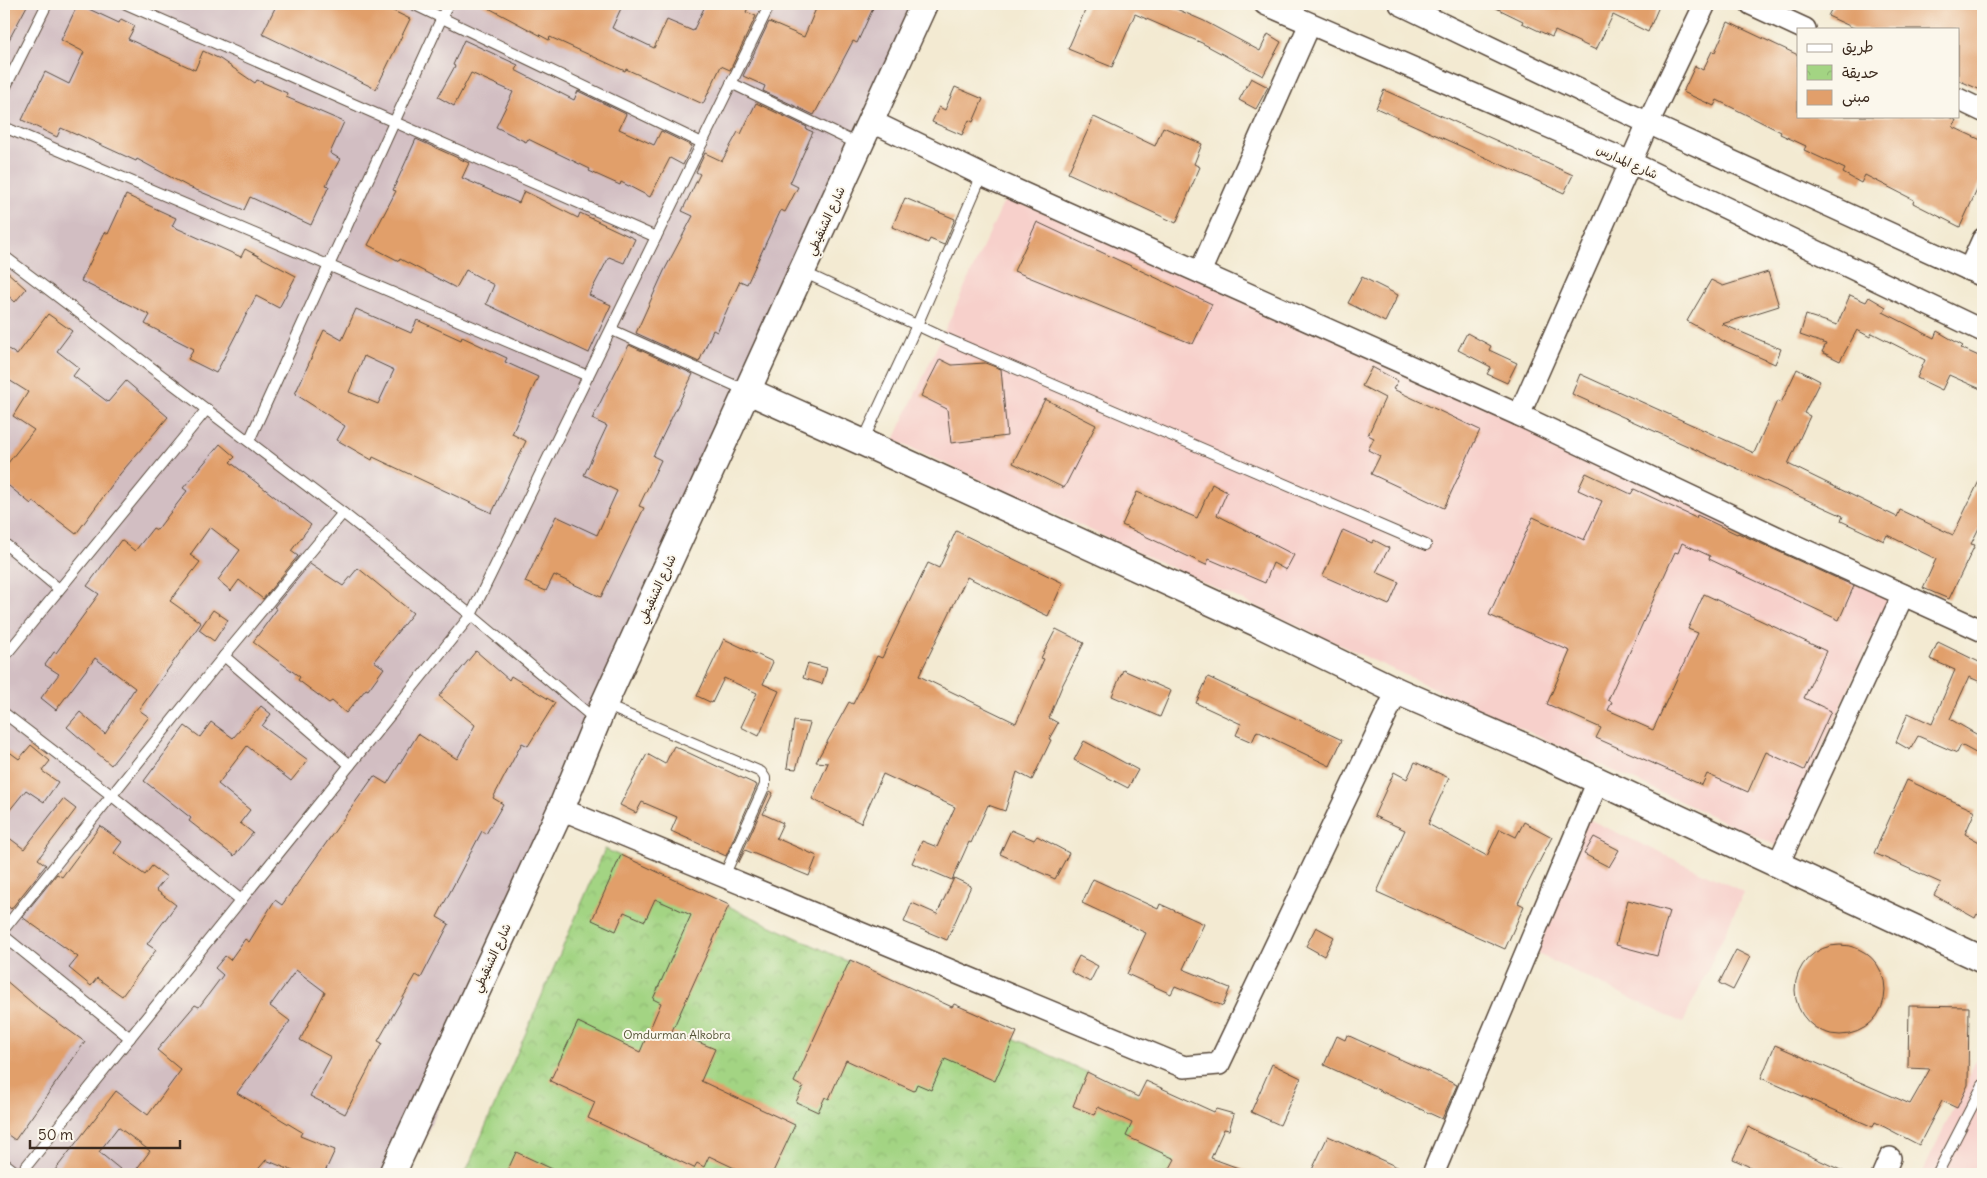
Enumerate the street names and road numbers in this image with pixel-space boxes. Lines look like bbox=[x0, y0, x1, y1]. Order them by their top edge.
street label: شارع المدارس bbox=[1593, 141, 1660, 184]
street label: شارع الشنقيطي bbox=[803, 184, 852, 259]
street label: شارع الشنقيطي bbox=[634, 552, 683, 627]
street label: شارع الشنقيطي bbox=[469, 921, 518, 996]

